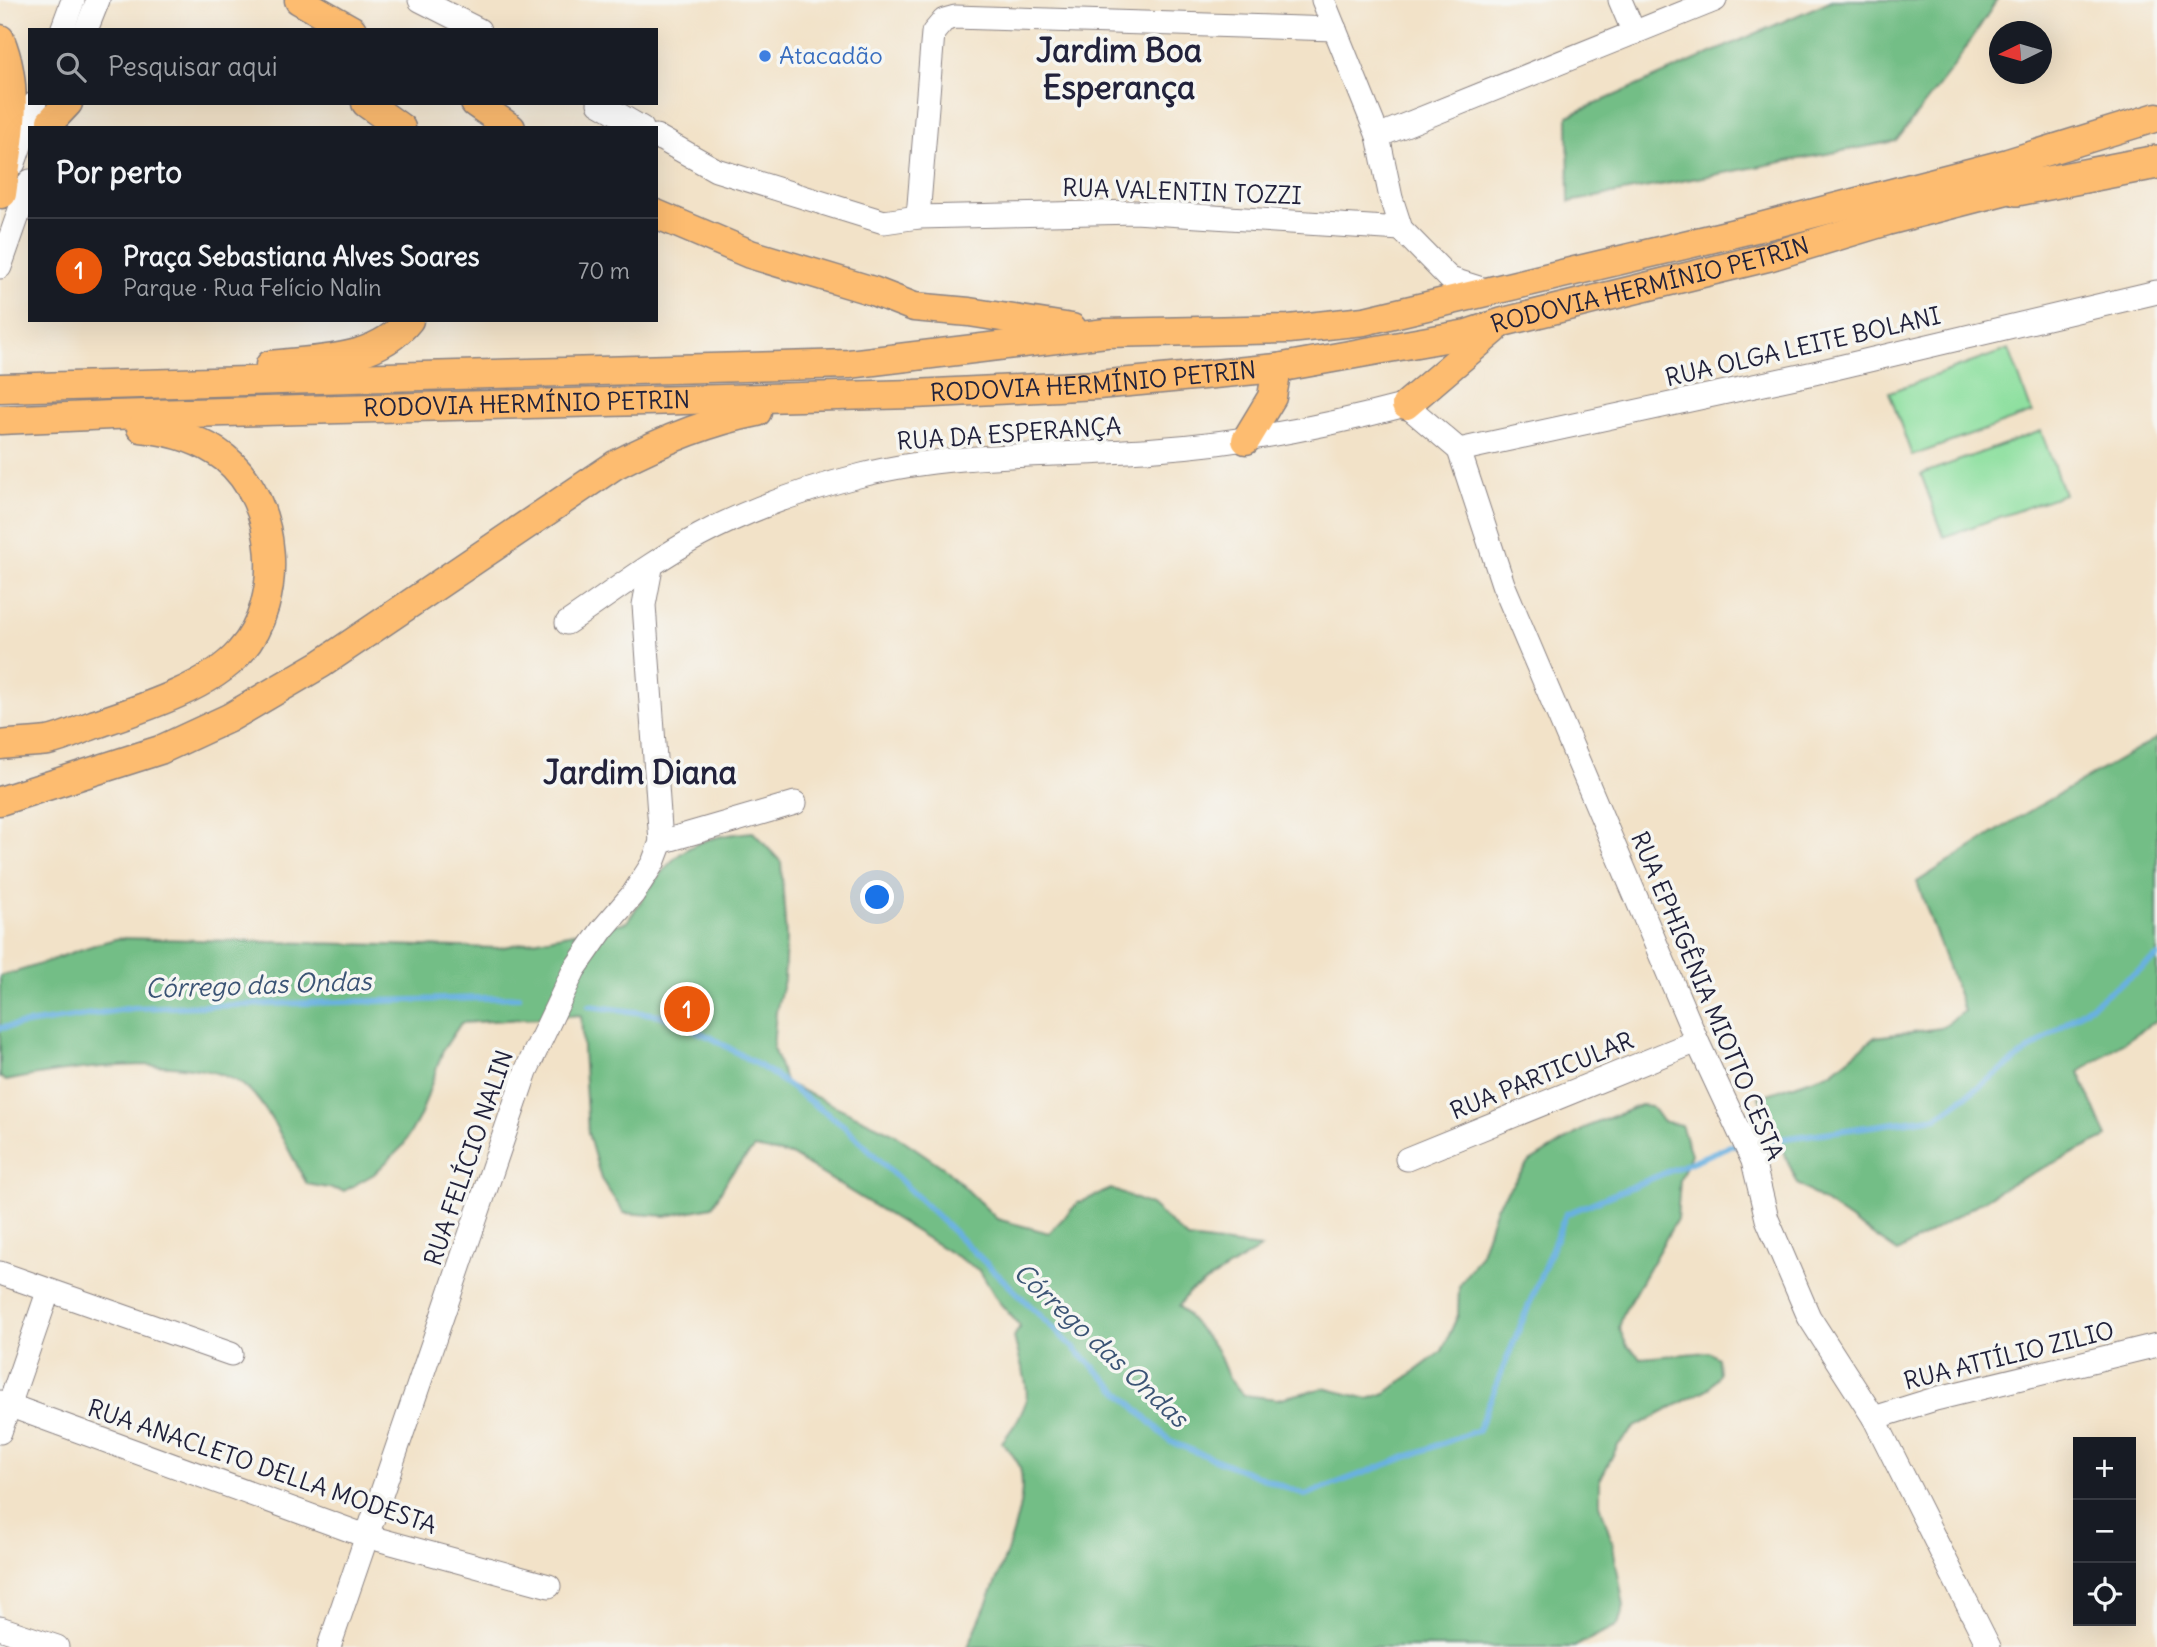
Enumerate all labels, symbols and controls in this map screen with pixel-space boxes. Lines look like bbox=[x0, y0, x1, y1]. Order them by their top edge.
north arrow bbox=[1989, 21, 2052, 84]
search box bbox=[28, 28, 658, 105]
district label: Jardim Boa Esperança bbox=[1036, 30, 1202, 108]
place label: Atacadão bbox=[779, 40, 883, 70]
icon: search bbox=[52, 48, 90, 86]
marker: Atacadão bbox=[757, 48, 773, 64]
text: Pesquisar aqui bbox=[108, 50, 277, 83]
text: Por perto bbox=[56, 153, 182, 191]
street label: RUA VALENTIN TOZZI bbox=[1062, 172, 1302, 210]
street label: RODOVIA HERMÍNIO PETRIN bbox=[1487, 229, 1812, 339]
text: Praça Sebastiana Alves Soares bbox=[123, 240, 480, 273]
text: 1 bbox=[74, 256, 84, 285]
text: 70 m bbox=[578, 256, 630, 285]
text: Parque · Rua Felício Nalin bbox=[123, 273, 382, 302]
street label: RUA OLGA LEITE BOLANI bbox=[1662, 300, 1943, 392]
street label: RODOVIA HERMÍNIO PETRIN bbox=[929, 354, 1257, 407]
street label: RODOVIA HERMÍNIO PETRIN bbox=[363, 384, 690, 422]
street label: RUA DA ESPERANÇA bbox=[896, 410, 1122, 456]
district label: Jardim Diana bbox=[543, 752, 737, 793]
street label: RUA EPHIGÊNIA MIOTTO CESTA bbox=[1625, 827, 1791, 1164]
your location bbox=[860, 880, 894, 914]
water label: Córrego das Ondas bbox=[144, 964, 374, 1005]
pin: 1 bbox=[664, 983, 710, 1035]
street label: RUA PARTICULAR bbox=[1446, 1025, 1638, 1126]
street label: RUA FELÍCIO NALIN bbox=[417, 1046, 519, 1269]
water label: Córrego das Ondas bbox=[1007, 1255, 1197, 1435]
street label: RUA ATTÍLIO ZILIO bbox=[1900, 1314, 2117, 1396]
street label: RUA ANACLETO DELLA MODESTA bbox=[84, 1392, 441, 1540]
map controls bbox=[2073, 1437, 2136, 1626]
button: + bbox=[2073, 1437, 2136, 1500]
button: − bbox=[2073, 1500, 2136, 1563]
button: locate bbox=[2073, 1563, 2136, 1626]

